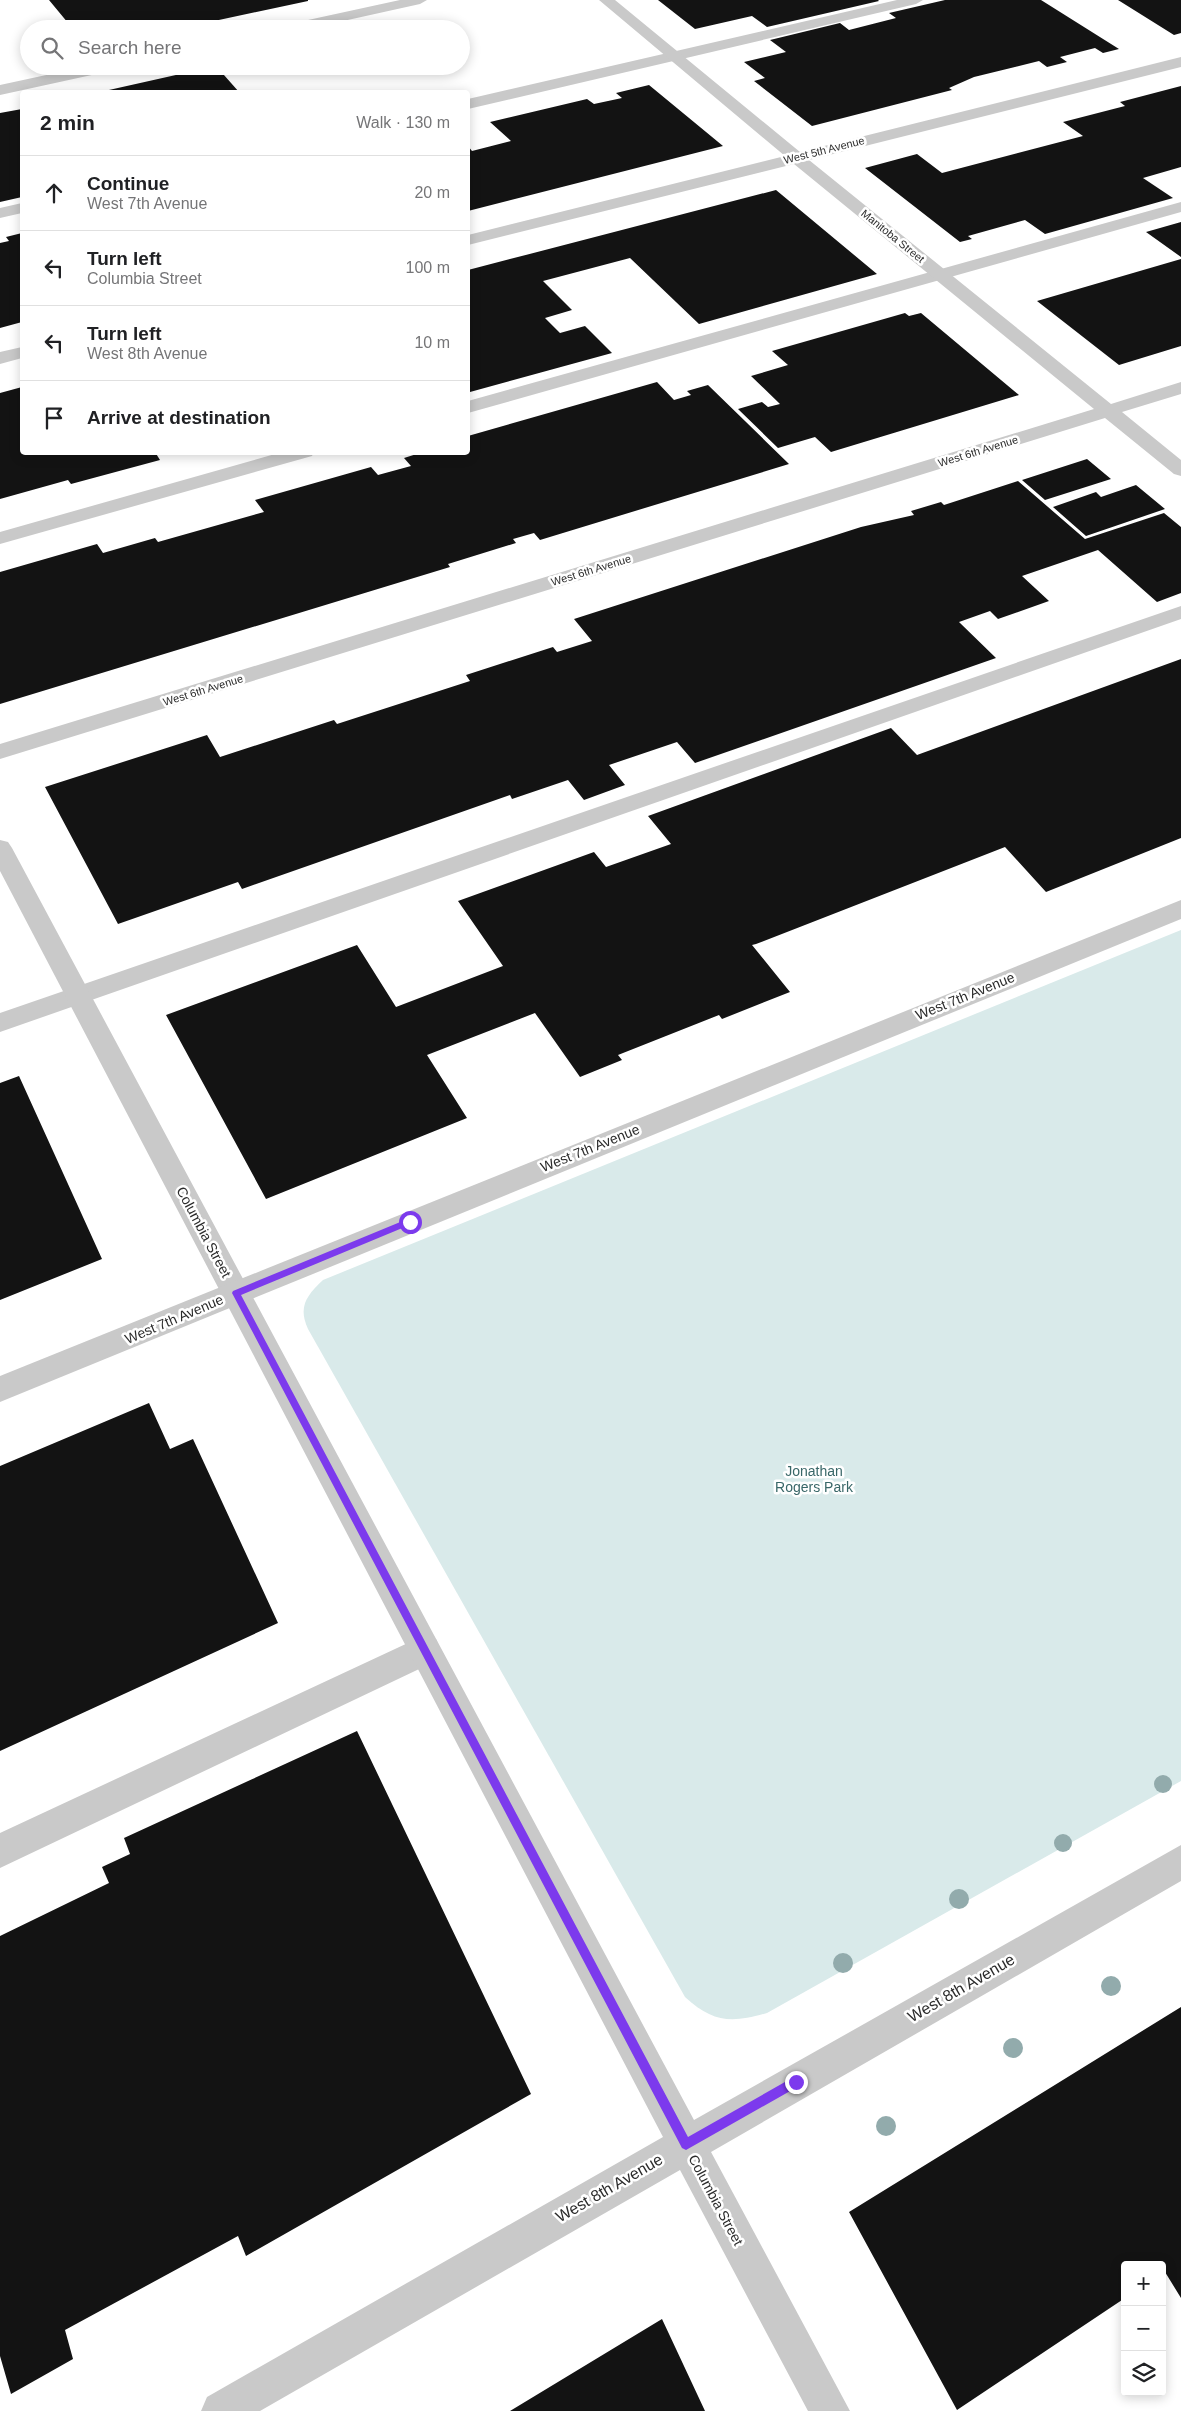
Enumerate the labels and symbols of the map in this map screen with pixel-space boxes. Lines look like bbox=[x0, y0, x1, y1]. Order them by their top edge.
street label: West 5th Avenue bbox=[782, 134, 866, 166]
street label: Manitoba Street bbox=[859, 207, 927, 265]
street label: West 6th Avenue bbox=[937, 433, 1019, 469]
street label: West 6th Avenue bbox=[550, 552, 632, 588]
street label: West 6th Avenue bbox=[162, 672, 244, 708]
street label: West 7th Avenue bbox=[913, 969, 1017, 1023]
street label: West 7th Avenue bbox=[538, 1121, 642, 1175]
street label: Columbia Street bbox=[173, 1184, 235, 1280]
route start bbox=[399, 1211, 422, 1234]
street label: West 7th Avenue bbox=[122, 1291, 226, 1347]
park label: Jonathan Rogers Park bbox=[775, 1463, 854, 1495]
street label: West 8th Avenue bbox=[905, 1950, 1017, 2025]
route end bbox=[785, 2071, 808, 2094]
street label: West 8th Avenue bbox=[553, 2150, 665, 2225]
street label: Columbia Street bbox=[685, 2152, 747, 2248]

